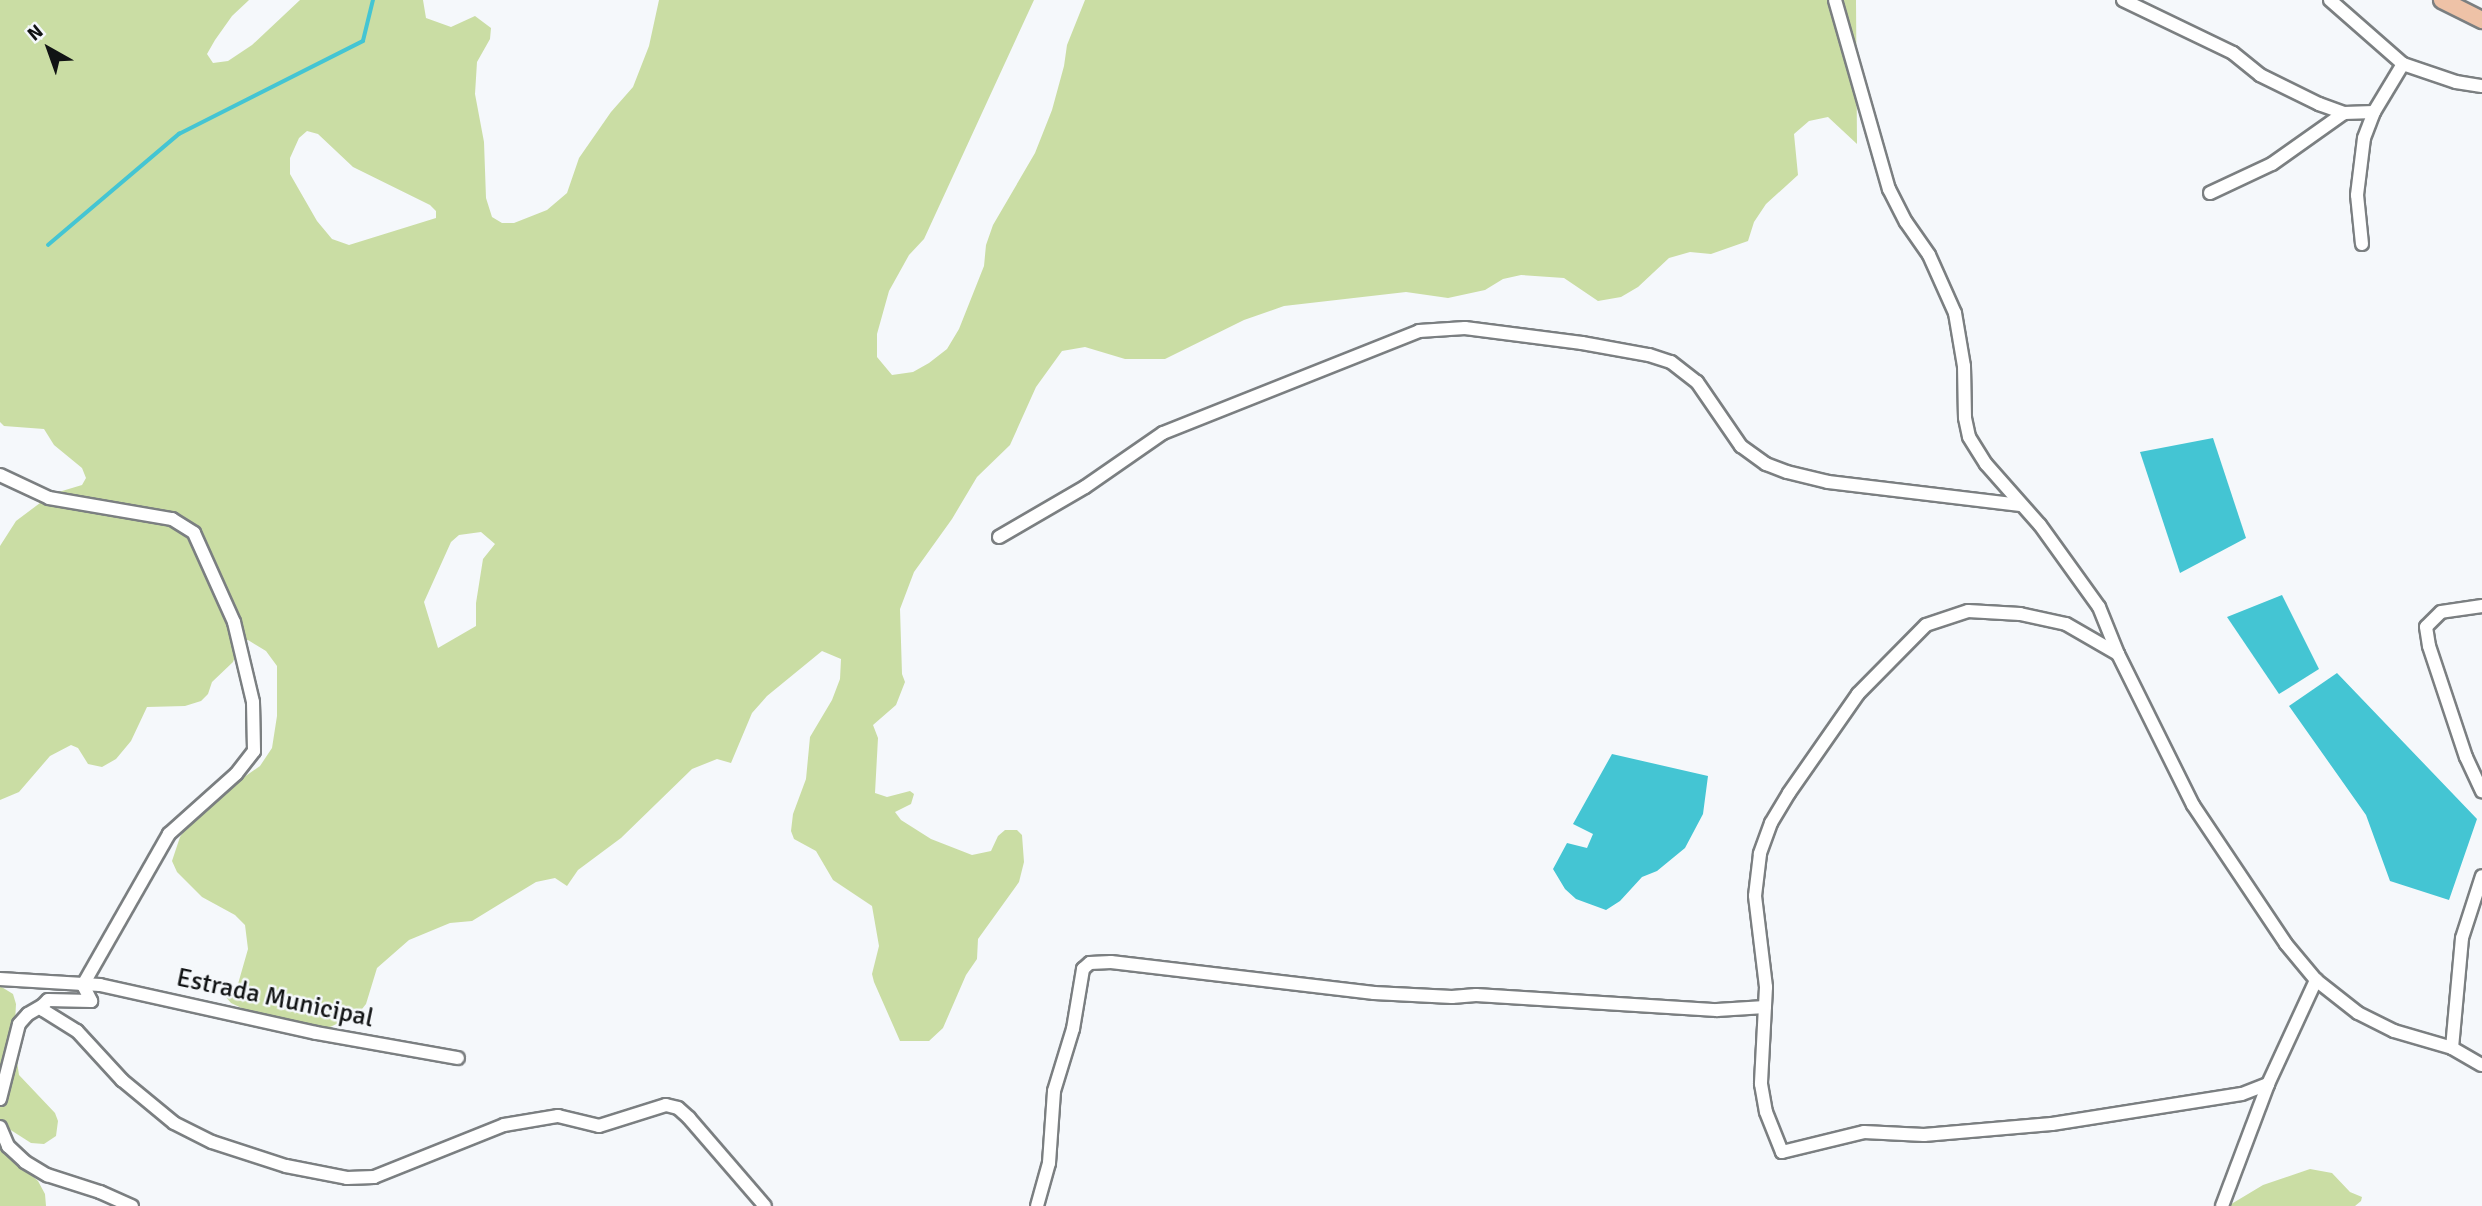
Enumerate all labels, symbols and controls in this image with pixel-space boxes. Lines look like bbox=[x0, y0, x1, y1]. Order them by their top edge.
north arrow bbox=[14, 14, 84, 84]
text: N bbox=[23, 19, 48, 46]
street label: Estrada Municipal bbox=[173, 963, 377, 1035]

